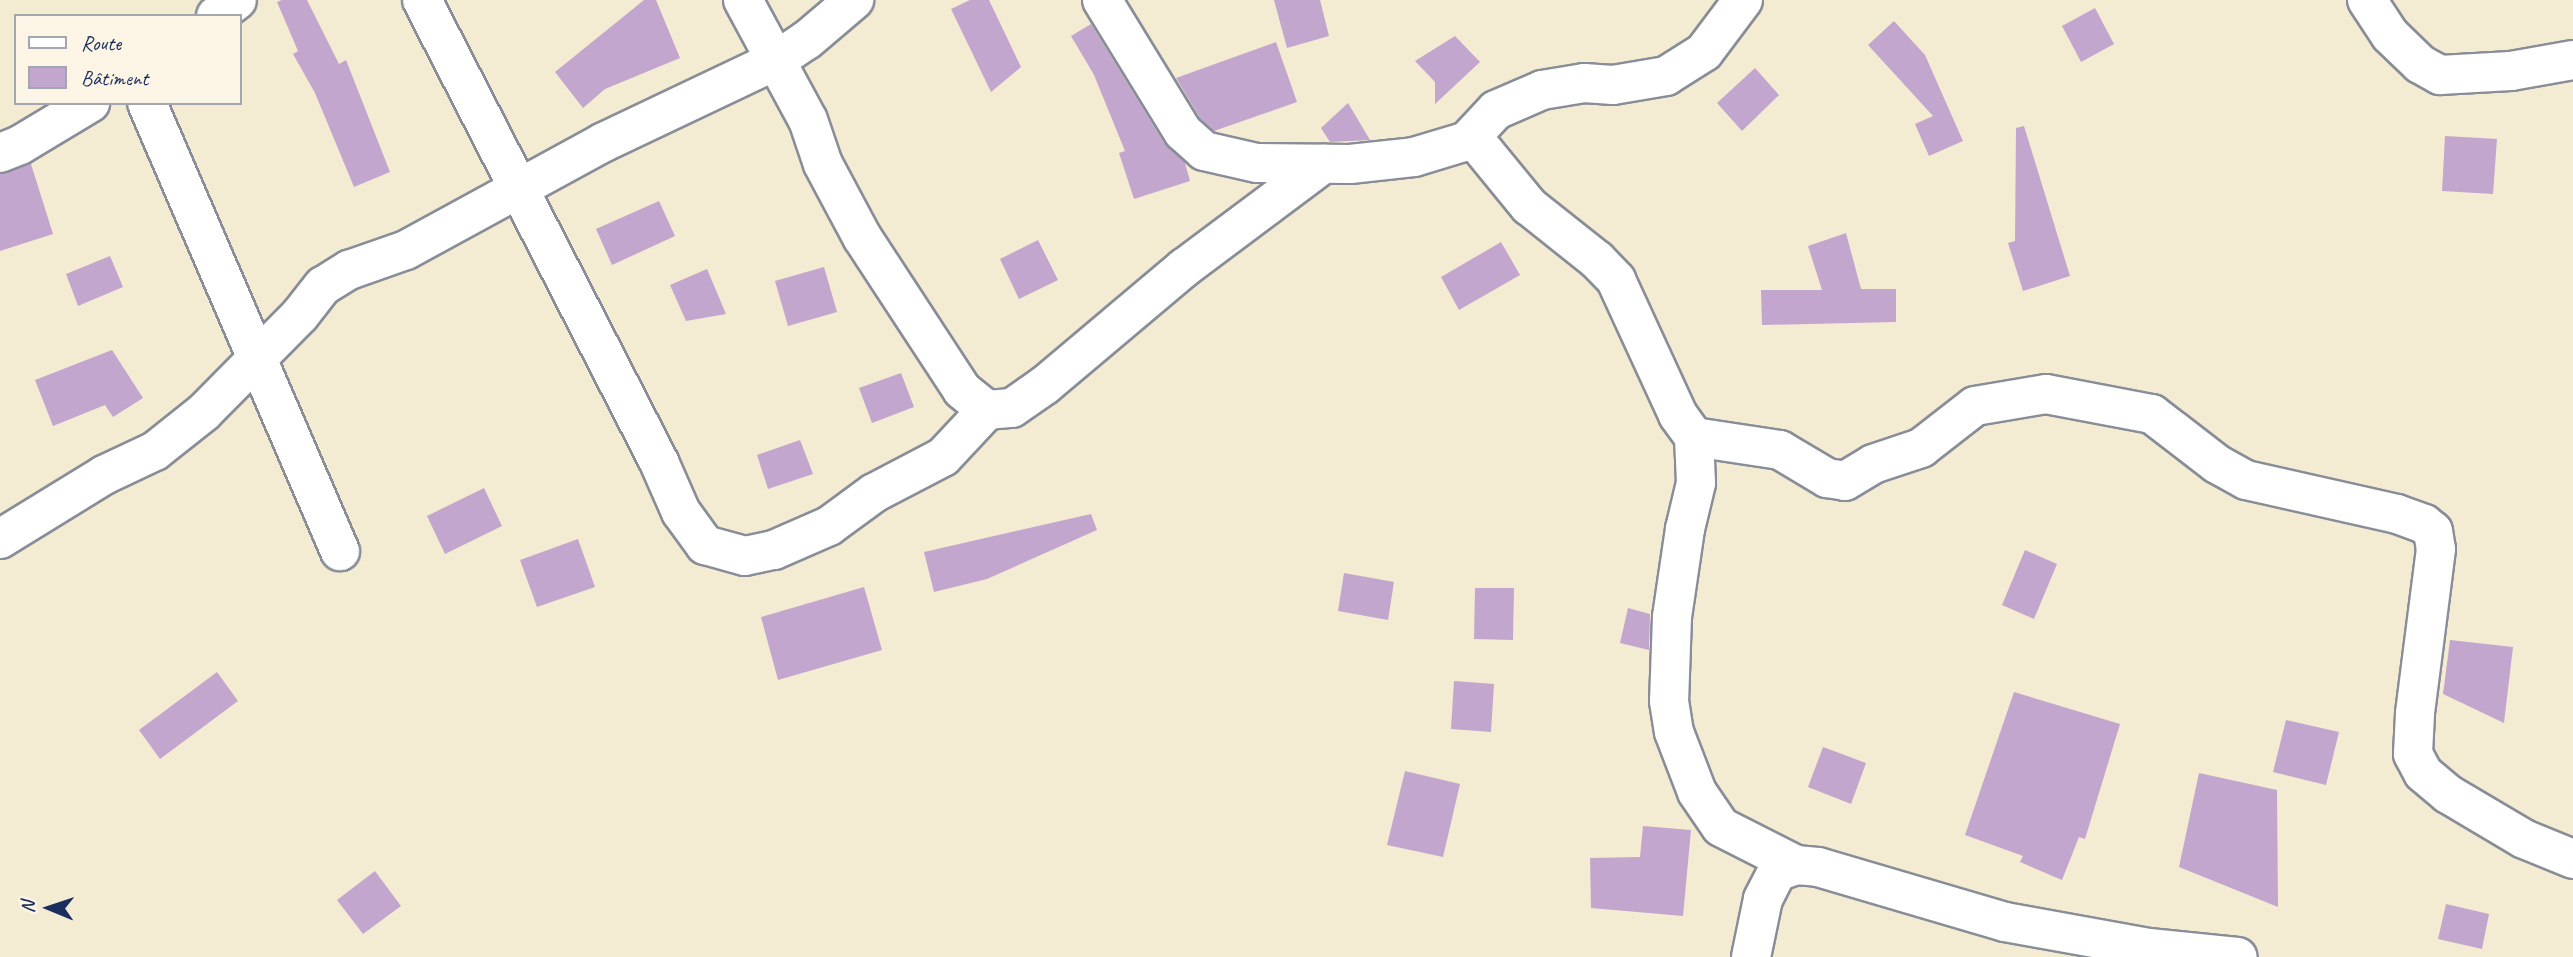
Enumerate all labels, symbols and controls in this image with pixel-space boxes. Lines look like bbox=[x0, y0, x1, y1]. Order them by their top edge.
legend bbox=[14, 14, 242, 105]
text: Route bbox=[81, 30, 121, 56]
text: Bâtiment bbox=[81, 65, 148, 91]
north arrow bbox=[14, 873, 84, 943]
text: N bbox=[16, 901, 40, 914]

